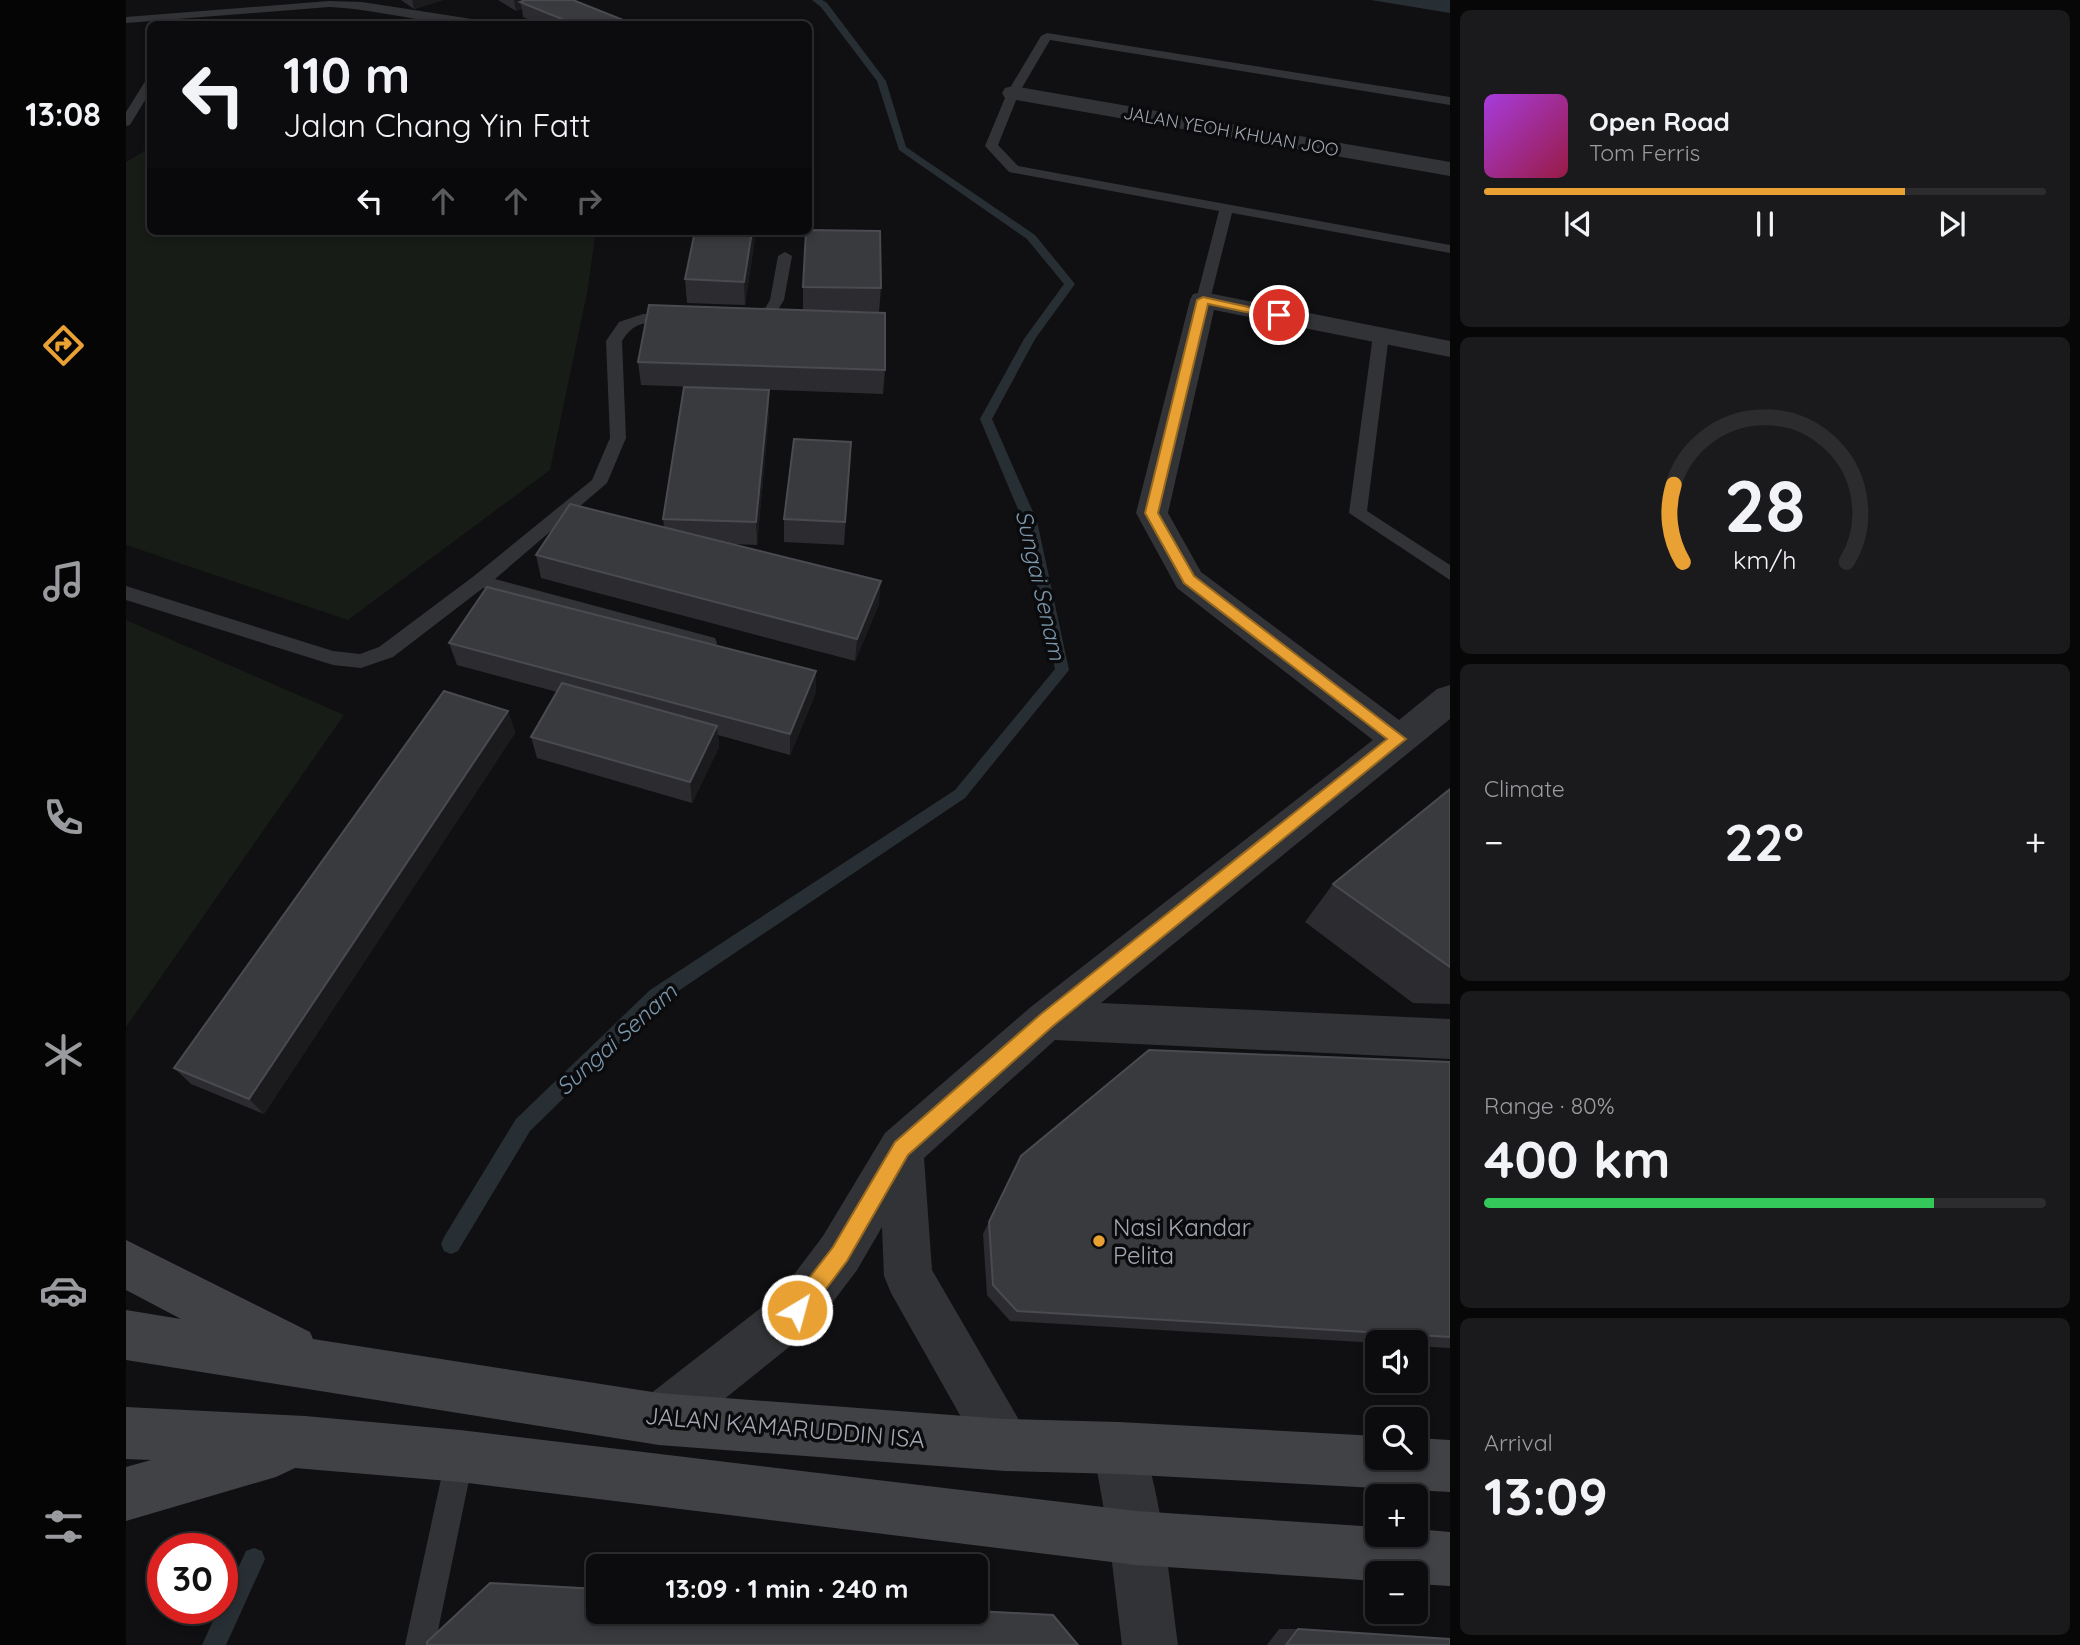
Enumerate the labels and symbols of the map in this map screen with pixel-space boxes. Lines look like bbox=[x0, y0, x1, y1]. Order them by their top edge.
street label: JALAN YEOH KHUAN JOO bbox=[1122, 101, 1340, 161]
pin bbox=[1249, 285, 1309, 345]
water label: Sungai Senam bbox=[1010, 507, 1073, 664]
water label: Sungai Senam bbox=[550, 976, 683, 1101]
place label: Nasi Kandar Pelita bbox=[1113, 1212, 1251, 1270]
marker: Nasi Kandar Pelita bbox=[1091, 1233, 1107, 1249]
position arrow bbox=[760, 1273, 834, 1347]
street label: JALAN KAMARUDDIN ISA bbox=[644, 1400, 926, 1454]
speed limit sign: 30 bbox=[147, 1533, 238, 1624]

